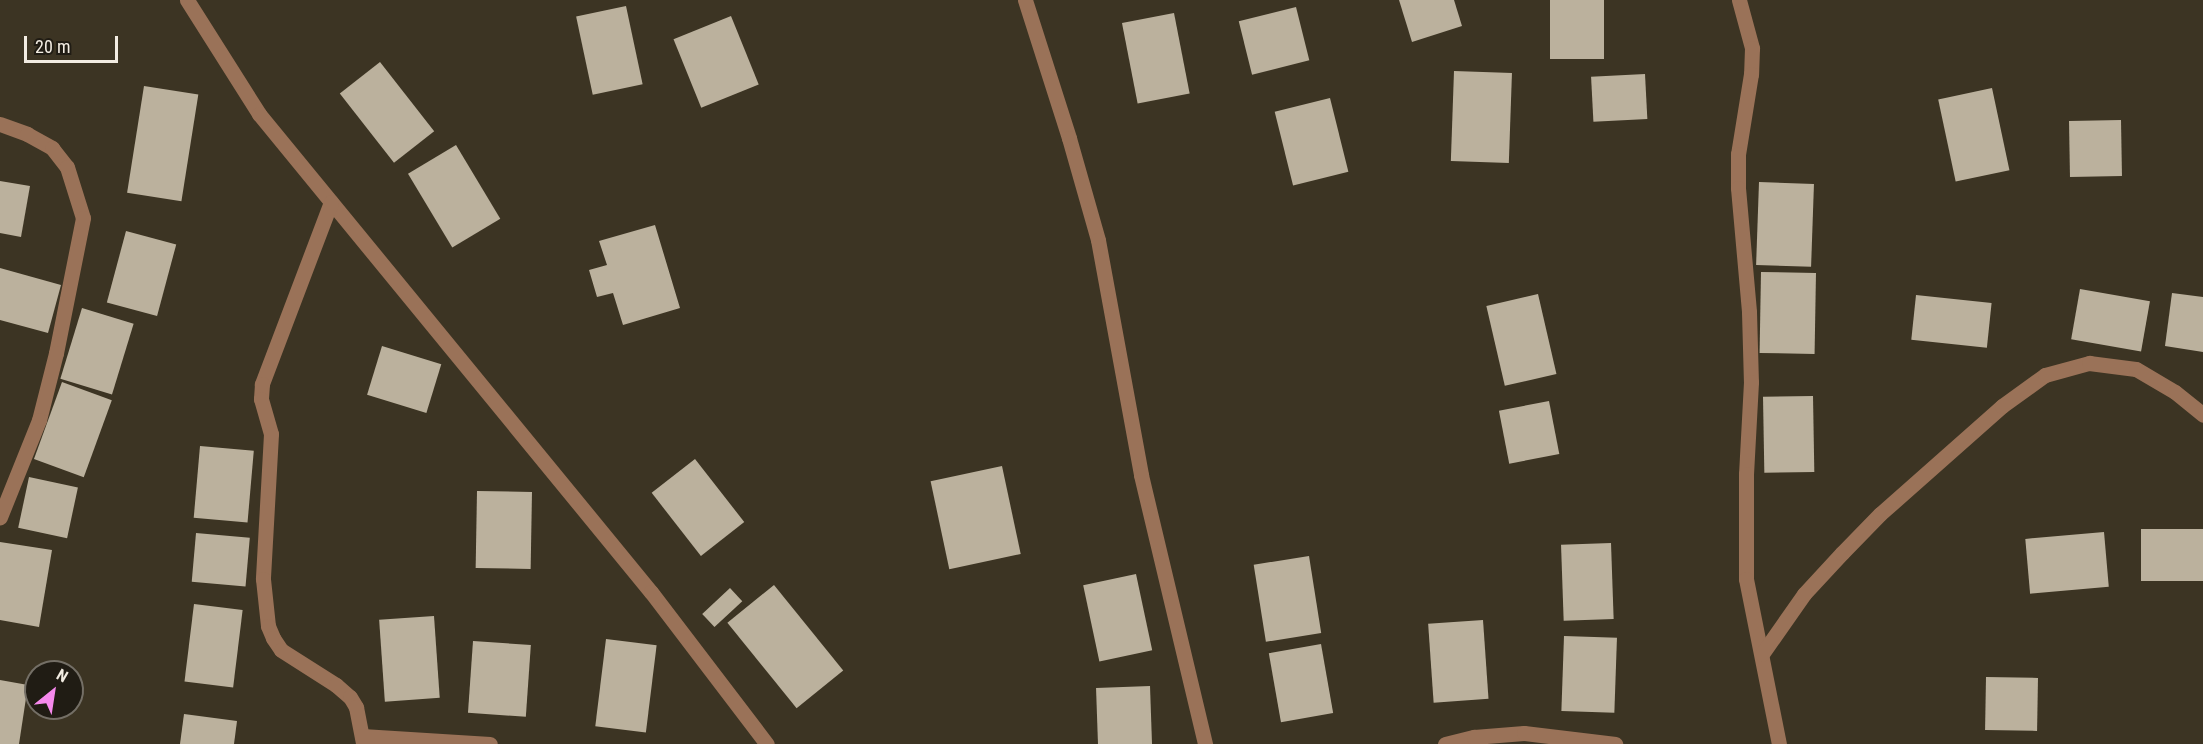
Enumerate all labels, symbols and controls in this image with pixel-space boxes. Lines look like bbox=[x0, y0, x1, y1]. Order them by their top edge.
scale bar bbox=[27, 24, 122, 62]
text: 20 m bbox=[35, 36, 70, 57]
north arrow bbox=[24, 660, 84, 720]
text: N bbox=[53, 665, 71, 686]

